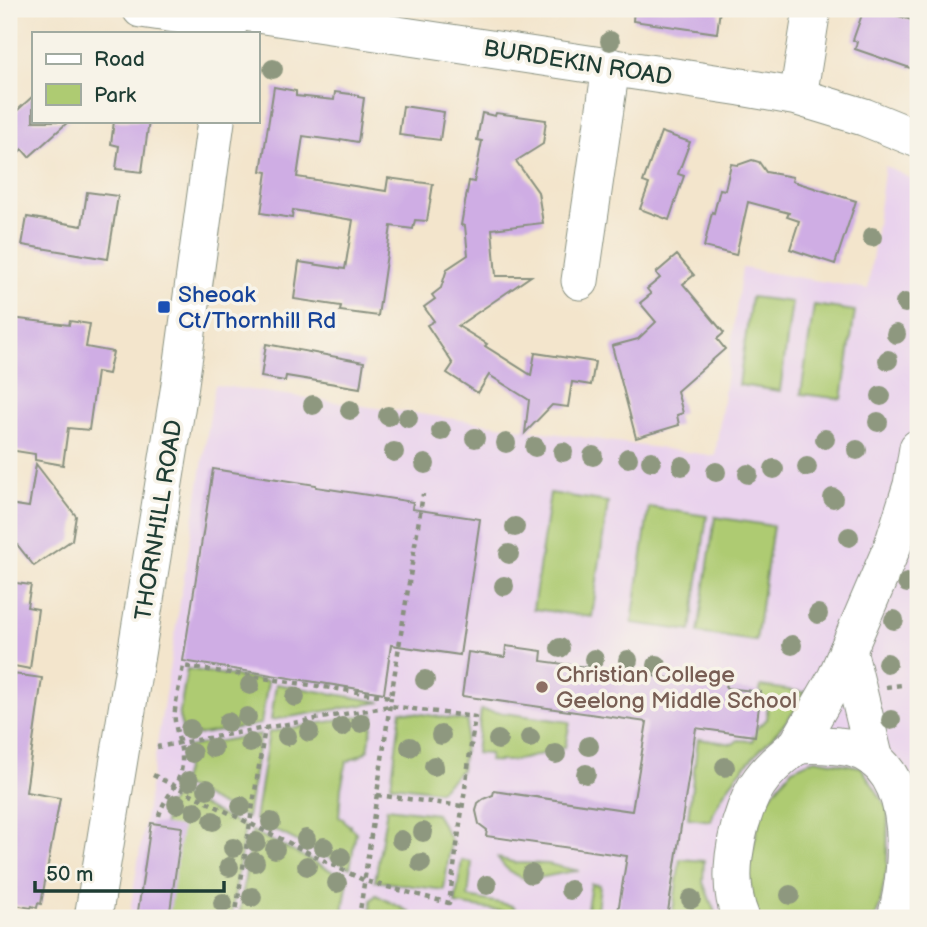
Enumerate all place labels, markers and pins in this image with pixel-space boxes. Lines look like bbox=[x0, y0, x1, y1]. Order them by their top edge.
place label: Sheoak Ct/Thornhill Rd bbox=[178, 281, 336, 335]
marker: Sheoak Ct/Thornhill Rd bbox=[156, 299, 172, 315]
place label: Christian College Geelong Middle School bbox=[556, 661, 797, 715]
marker: Christian College Geelong Middle School bbox=[534, 679, 550, 695]

